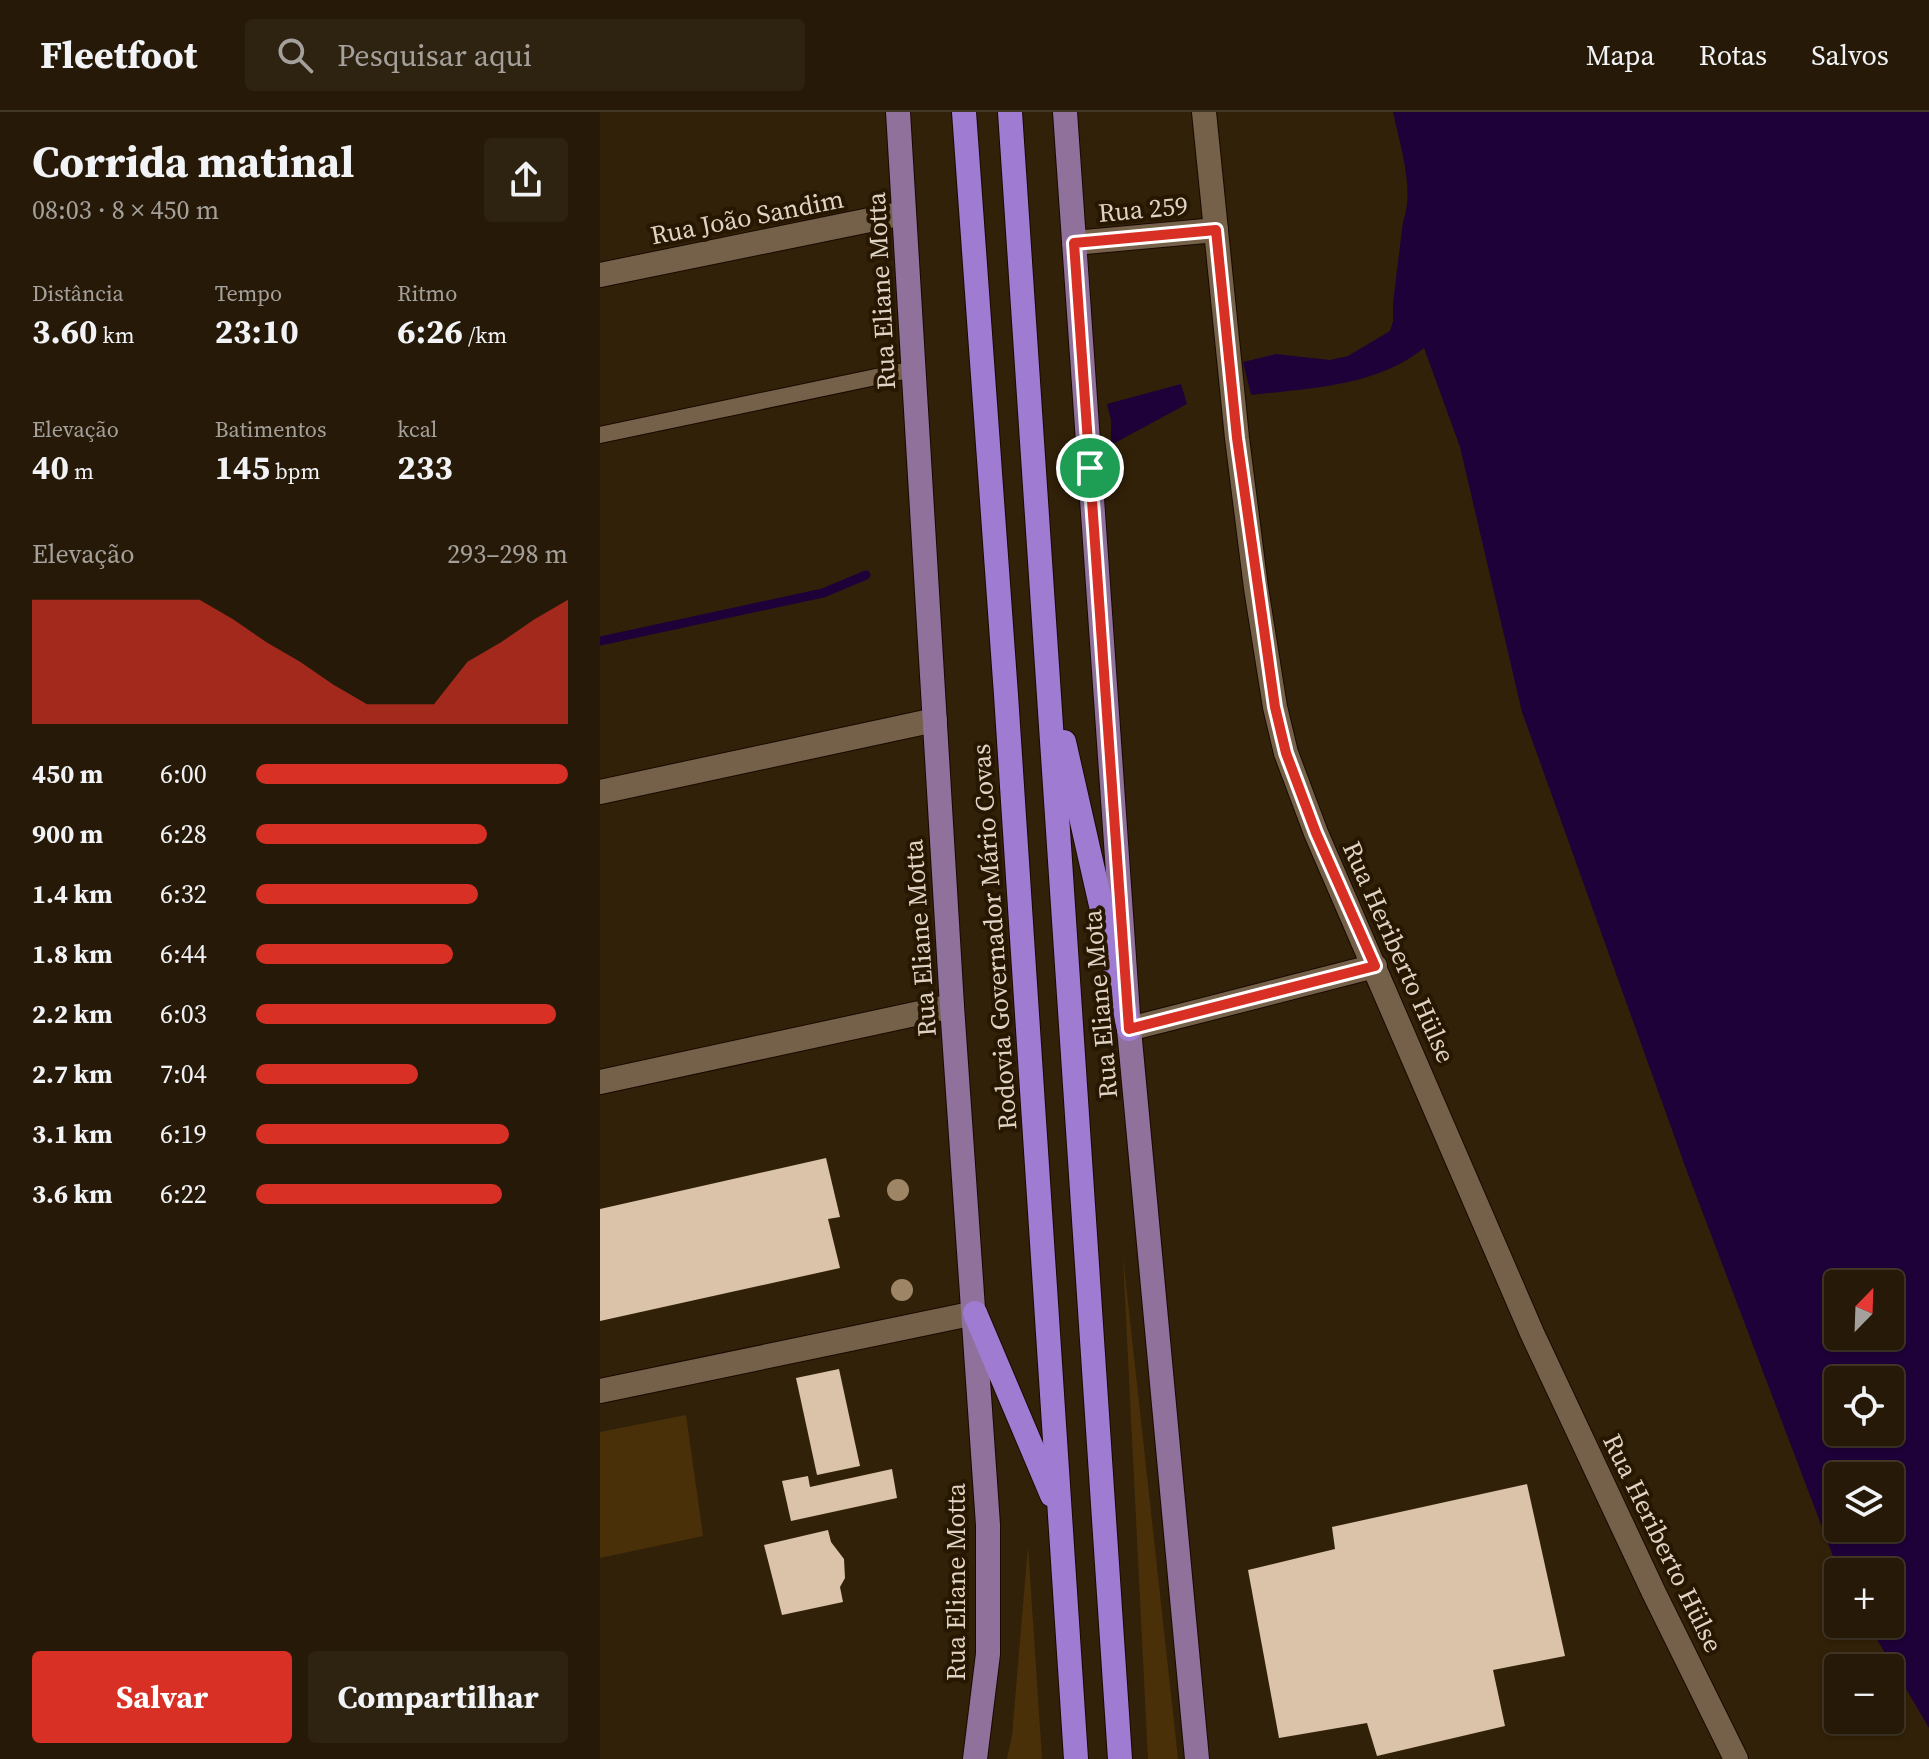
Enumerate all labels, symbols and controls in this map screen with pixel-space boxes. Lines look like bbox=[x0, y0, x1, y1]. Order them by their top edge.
search box bbox=[245, 19, 805, 91]
text: Fleetfoot bbox=[40, 29, 197, 81]
icon: search bbox=[273, 33, 317, 77]
text: Pesquisar aqui bbox=[337, 35, 532, 76]
text: Mapa bbox=[1586, 36, 1655, 74]
text: Rotas bbox=[1699, 36, 1767, 74]
text: Salvos bbox=[1811, 36, 1889, 74]
text: Corrida matinal bbox=[32, 131, 355, 192]
button: share bbox=[484, 138, 568, 222]
street label: Rua João Sandim bbox=[647, 181, 847, 253]
street label: Rua 259 bbox=[1097, 187, 1189, 231]
street label: Rua Eliane Motta bbox=[858, 191, 904, 391]
text: 08:03 · 8 × 450 m bbox=[32, 192, 219, 228]
text: Distância bbox=[32, 278, 124, 308]
text: Tempo bbox=[215, 278, 282, 308]
text: Ritmo bbox=[397, 278, 457, 308]
text: 3.60 bbox=[32, 308, 97, 354]
text: 23:10 bbox=[215, 308, 299, 354]
text: 6:26 bbox=[397, 308, 463, 354]
text: km bbox=[97, 320, 134, 350]
text: /km bbox=[463, 320, 507, 350]
text: Elevação bbox=[32, 414, 119, 444]
text: Batimentos bbox=[215, 414, 326, 444]
text: kcal bbox=[397, 414, 437, 444]
pin bbox=[1056, 434, 1124, 502]
text: 40 bbox=[32, 444, 69, 490]
text: 145 bbox=[215, 444, 270, 490]
text: 233 bbox=[397, 444, 453, 490]
icon: arrive bbox=[1068, 446, 1112, 490]
text: m bbox=[69, 456, 94, 486]
text: bpm bbox=[270, 456, 320, 486]
text: Elevação bbox=[32, 536, 135, 572]
text: 293–298 m bbox=[447, 536, 568, 572]
street label: Rodovia Governador Mário Covas bbox=[963, 743, 1025, 1131]
text: 450 m bbox=[32, 756, 103, 792]
text: 6:00 bbox=[160, 756, 207, 792]
text: 900 m bbox=[32, 816, 103, 852]
text: 6:28 bbox=[160, 816, 207, 852]
street label: Rua Heriberto Hülse bbox=[1334, 836, 1464, 1068]
street label: Rua Eliane Motta bbox=[895, 837, 945, 1038]
text: 1.4 km bbox=[32, 876, 113, 912]
text: 6:32 bbox=[160, 876, 207, 912]
street label: Rua Eliane Mota bbox=[1074, 907, 1126, 1100]
text: 1.8 km bbox=[32, 936, 113, 972]
text: 6:44 bbox=[160, 936, 207, 972]
text: 2.2 km bbox=[32, 996, 113, 1032]
text: 6:03 bbox=[160, 996, 207, 1032]
text: 2.7 km bbox=[32, 1056, 113, 1092]
text: 7:04 bbox=[160, 1056, 207, 1092]
text: 3.1 km bbox=[32, 1116, 113, 1152]
text: 6:19 bbox=[160, 1116, 207, 1152]
text: 3.6 km bbox=[32, 1176, 113, 1212]
text: 6:22 bbox=[160, 1176, 207, 1212]
north arrow bbox=[1824, 1270, 1904, 1350]
map controls bbox=[1824, 1270, 1904, 1734]
button: locate bbox=[1824, 1366, 1904, 1446]
street label: Rua Heriberto Hülse bbox=[1594, 1428, 1732, 1658]
button: layers bbox=[1824, 1462, 1904, 1542]
street label: Rua Eliane Motta bbox=[938, 1482, 974, 1681]
button: + bbox=[1824, 1558, 1904, 1638]
button: Salvar bbox=[32, 1651, 292, 1743]
button: Compartilhar bbox=[308, 1651, 568, 1743]
button: − bbox=[1824, 1654, 1904, 1734]

